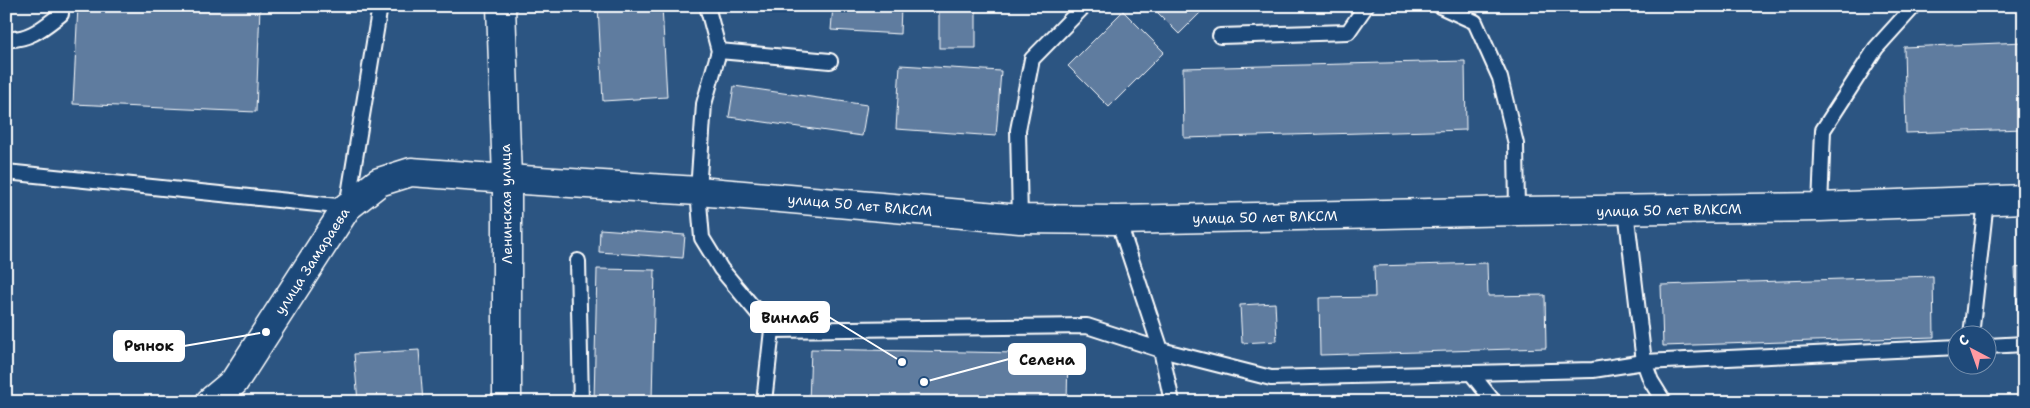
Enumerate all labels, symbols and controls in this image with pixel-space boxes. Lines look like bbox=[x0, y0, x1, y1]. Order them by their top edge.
street label: Ленинская улица bbox=[496, 144, 516, 264]
street label: улица 50 лет ВЛКСМ bbox=[787, 190, 933, 220]
street label: улица 50 лет ВЛКСМ bbox=[1596, 200, 1742, 220]
street label: улица Замараева bbox=[271, 204, 354, 318]
street label: улица 50 лет ВЛКСМ bbox=[1192, 207, 1338, 227]
callout: Винлаб bbox=[751, 302, 829, 332]
text: Винлаб bbox=[761, 308, 820, 328]
north arrow bbox=[1948, 326, 1998, 376]
callout: Рынок bbox=[114, 331, 184, 361]
text: С bbox=[1954, 331, 1973, 350]
text: Рынок bbox=[124, 336, 175, 356]
callout: Селена bbox=[1009, 344, 1085, 374]
text: Селена bbox=[1019, 350, 1076, 370]

